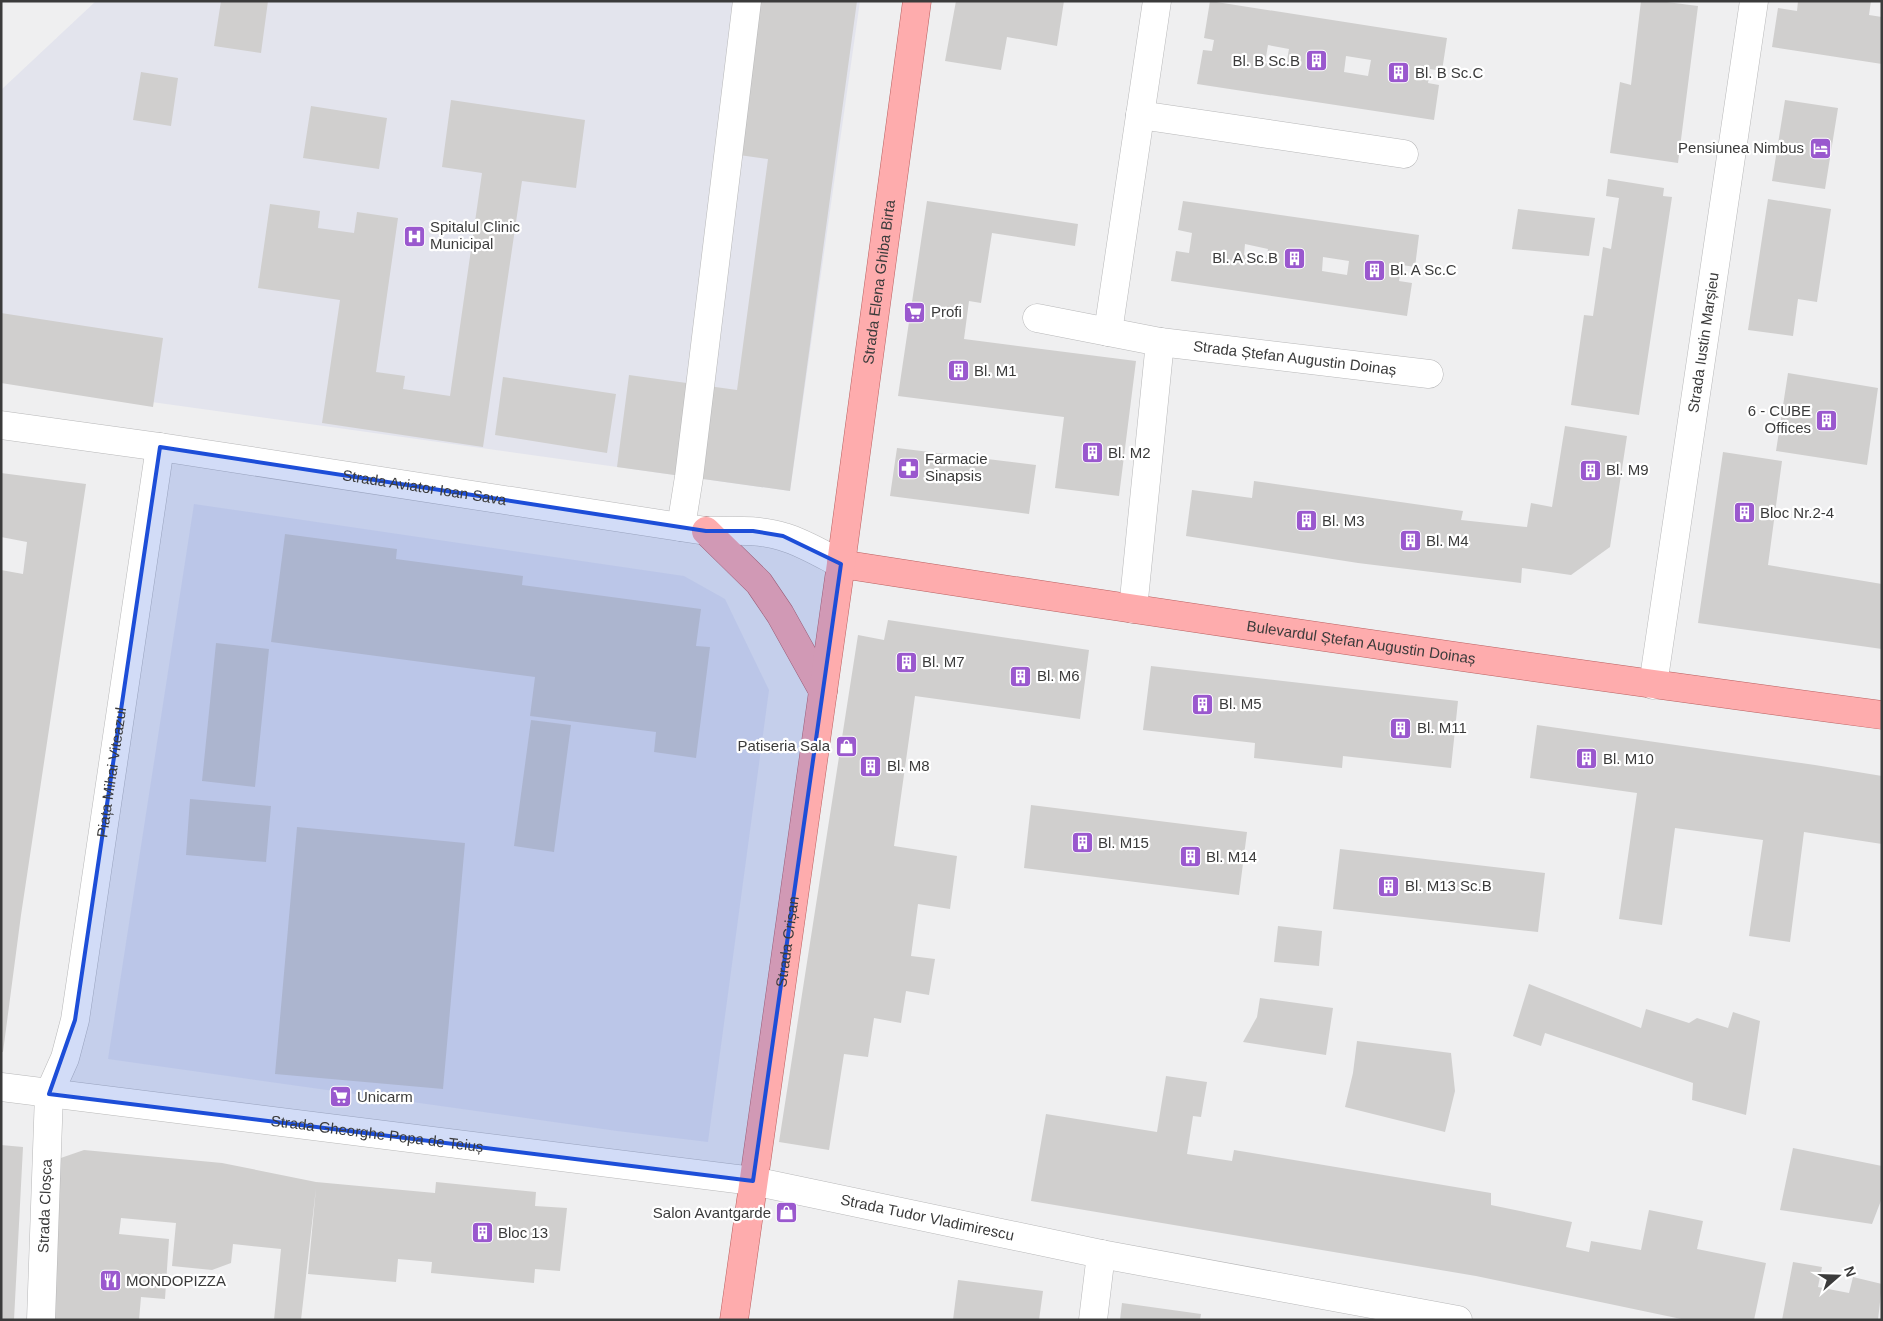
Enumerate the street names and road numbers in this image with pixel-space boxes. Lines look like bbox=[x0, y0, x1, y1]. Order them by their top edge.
street label: Strada Elena Ghiba Birta bbox=[859, 198, 898, 365]
street label: Strada Iustin Marșieu bbox=[1684, 271, 1722, 414]
street label: Strada Ștefan Augustin Doinaș bbox=[1192, 337, 1397, 378]
street label: Strada Aviator Ioan Sava bbox=[341, 466, 508, 508]
street label: Bulevardul Ștefan Augustin Doinaș bbox=[1246, 617, 1477, 667]
street label: Piața Mihai Viteazul bbox=[93, 706, 129, 839]
street label: Strada Crișan bbox=[772, 895, 802, 988]
street label: Strada Gheorghe Popa de Teiuș bbox=[270, 1112, 484, 1155]
street label: Strada Cloșca bbox=[34, 1158, 55, 1253]
street label: Strada Tudor Vladimirescu bbox=[839, 1191, 1016, 1244]

